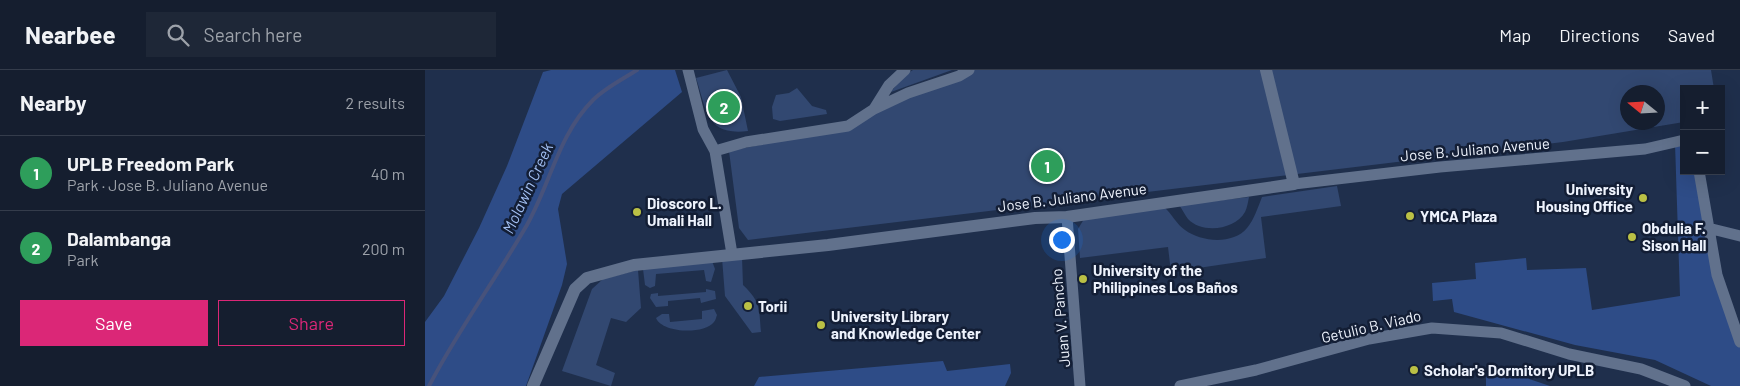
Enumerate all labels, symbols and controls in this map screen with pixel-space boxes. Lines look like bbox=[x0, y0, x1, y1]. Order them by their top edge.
search box bbox=[146, 12, 496, 57]
text: Nearbee bbox=[25, 20, 116, 49]
icon: search bbox=[164, 21, 192, 49]
text: Search here bbox=[204, 23, 302, 46]
text: Map bbox=[1499, 24, 1531, 46]
text: Directions bbox=[1559, 24, 1640, 46]
text: Saved bbox=[1668, 24, 1715, 46]
north arrow bbox=[1620, 85, 1665, 130]
map controls bbox=[1680, 85, 1725, 175]
button: + bbox=[1680, 85, 1725, 130]
pin: 2 bbox=[708, 88, 740, 126]
text: Nearby bbox=[20, 90, 86, 115]
text: 2 results bbox=[346, 93, 405, 112]
button: − bbox=[1680, 130, 1725, 175]
street label: Jose B. Juliano Avenue bbox=[1400, 134, 1550, 164]
water label: Molawin Creek bbox=[498, 140, 556, 236]
pin: 1 bbox=[1031, 147, 1063, 185]
text: UPLB Freedom Park bbox=[67, 152, 234, 175]
text: 1 bbox=[33, 164, 39, 183]
text: 40 m bbox=[371, 164, 405, 183]
text: Park · Jose B. Juliano Avenue bbox=[67, 175, 268, 194]
street label: Jose B. Juliano Avenue bbox=[997, 179, 1147, 215]
place label: University Housing Office bbox=[1536, 180, 1633, 215]
marker: University Housing Office bbox=[1637, 192, 1649, 204]
place label: Dioscoro L. Umali Hall bbox=[647, 194, 722, 229]
marker: Dioscoro L. Umali Hall bbox=[631, 206, 643, 218]
place label: YMCA Plaza bbox=[1420, 207, 1497, 225]
marker: YMCA Plaza bbox=[1404, 210, 1416, 222]
place label: Obdulia F. Sison Hall bbox=[1642, 219, 1707, 254]
text: Dalambanga bbox=[67, 227, 171, 250]
your location bbox=[1049, 227, 1075, 253]
marker: Obdulia F. Sison Hall bbox=[1626, 231, 1638, 243]
text: 2 bbox=[32, 239, 40, 258]
text: 200 m bbox=[362, 239, 405, 258]
text: Park bbox=[67, 250, 98, 269]
place label: University of the Philippines Los Baños bbox=[1093, 261, 1238, 296]
street label: Juan V. Pancho bbox=[1047, 268, 1073, 368]
marker: University of the Philippines Los Baños bbox=[1077, 273, 1089, 285]
place label: Torii bbox=[758, 297, 787, 315]
button: Save bbox=[20, 300, 208, 346]
button: Share bbox=[218, 300, 405, 346]
marker: Torii bbox=[742, 300, 754, 312]
street label: Getulio B. Viado bbox=[1319, 306, 1423, 346]
place label: University Library and Knowledge Center bbox=[831, 307, 981, 342]
marker: University Library and Knowledge Center bbox=[815, 319, 827, 331]
place label: Scholar's Dormitory UPLB bbox=[1424, 361, 1594, 379]
marker: Scholar's Dormitory UPLB bbox=[1408, 364, 1420, 376]

